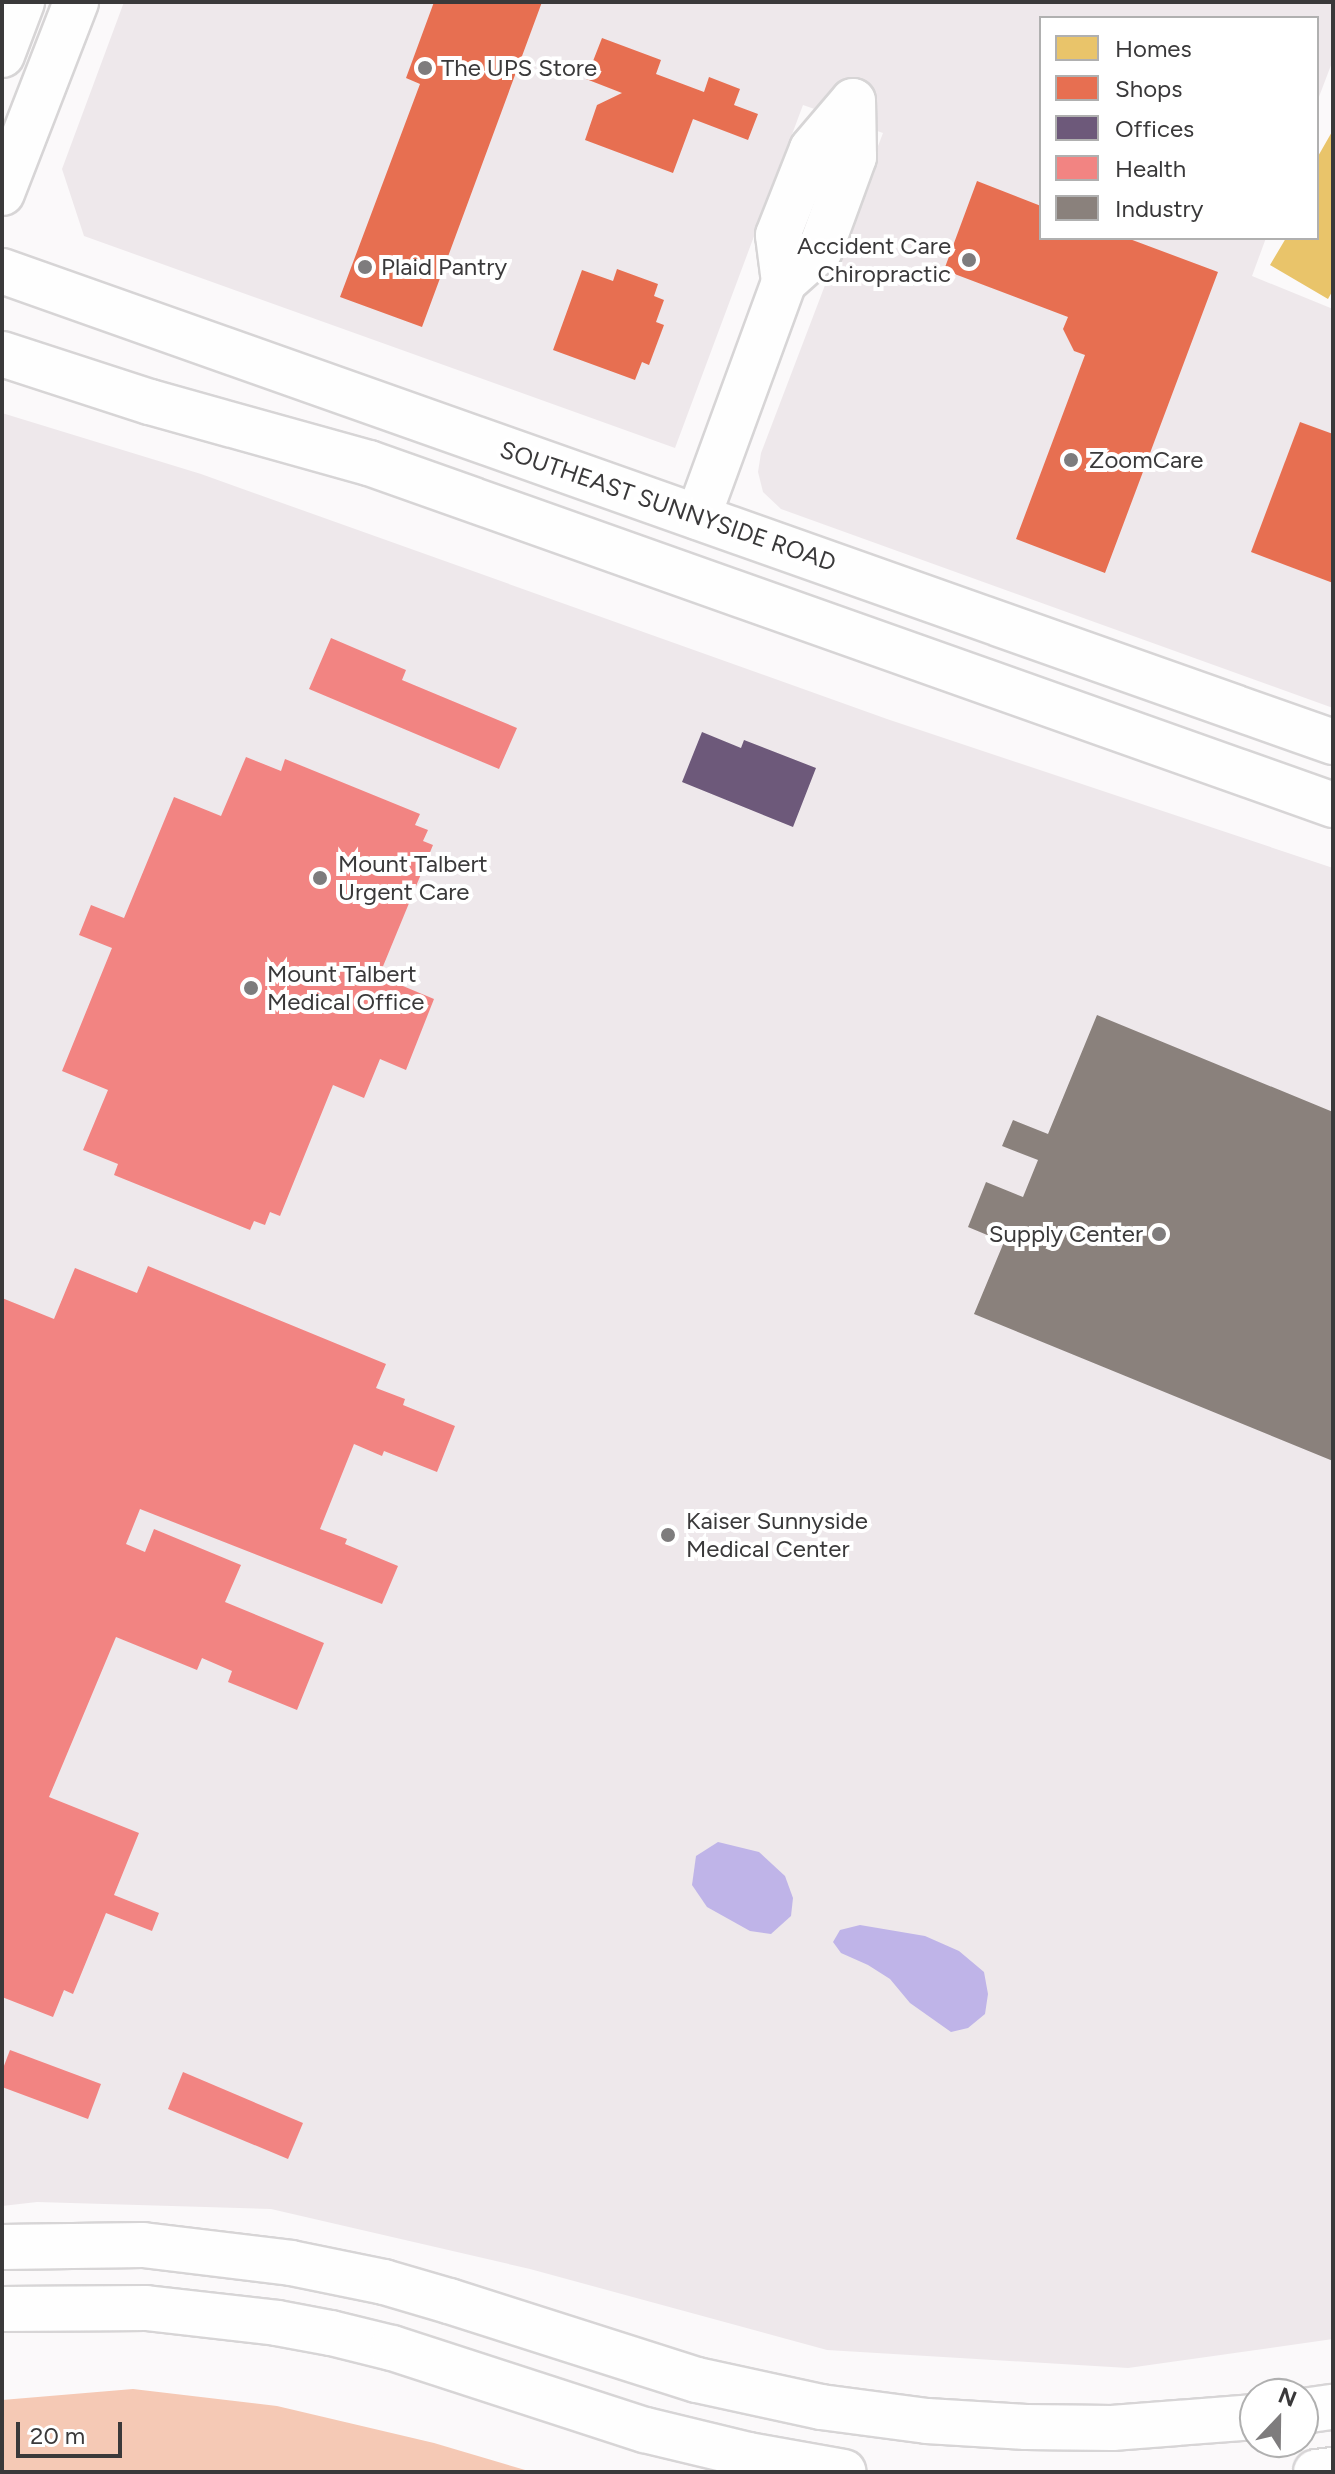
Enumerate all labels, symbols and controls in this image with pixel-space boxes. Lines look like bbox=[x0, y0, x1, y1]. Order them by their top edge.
legend bbox=[1039, 16, 1319, 240]
text: Homes bbox=[1115, 34, 1192, 63]
place label: The UPS Store bbox=[441, 54, 597, 82]
marker: The UPS Store bbox=[416, 59, 434, 77]
text: Shops bbox=[1115, 74, 1182, 103]
text: Offices bbox=[1115, 114, 1194, 143]
text: Health bbox=[1115, 154, 1186, 183]
text: Industry bbox=[1115, 194, 1203, 223]
place label: Accident Care Chiropractic bbox=[797, 232, 951, 288]
marker: Accident Care Chiropractic bbox=[958, 249, 980, 271]
place label: Plaid Pantry bbox=[381, 253, 507, 281]
marker: Plaid Pantry bbox=[356, 258, 374, 276]
street label: SOUTHEAST SUNNYSIDE ROAD bbox=[496, 435, 840, 577]
place label: ZoomCare bbox=[1089, 446, 1203, 474]
marker: ZoomCare bbox=[1060, 449, 1082, 471]
place label: Mount Talbert Urgent Care bbox=[338, 850, 488, 906]
marker: Mount Talbert Urgent Care bbox=[309, 867, 331, 889]
place label: Mount Talbert Medical Office bbox=[267, 960, 424, 1016]
marker: Mount Talbert Medical Office bbox=[242, 979, 260, 997]
place label: Supply Center bbox=[989, 1220, 1143, 1248]
marker: Supply Center bbox=[1150, 1225, 1168, 1243]
place label: Kaiser Sunnyside Medical Center bbox=[686, 1507, 868, 1563]
marker: Kaiser Sunnyside Medical Center bbox=[657, 1524, 679, 1546]
north arrow bbox=[1239, 2378, 1319, 2458]
text: N bbox=[1274, 2381, 1300, 2413]
scale bar bbox=[20, 2406, 126, 2456]
text: 20 m bbox=[30, 2421, 85, 2450]

